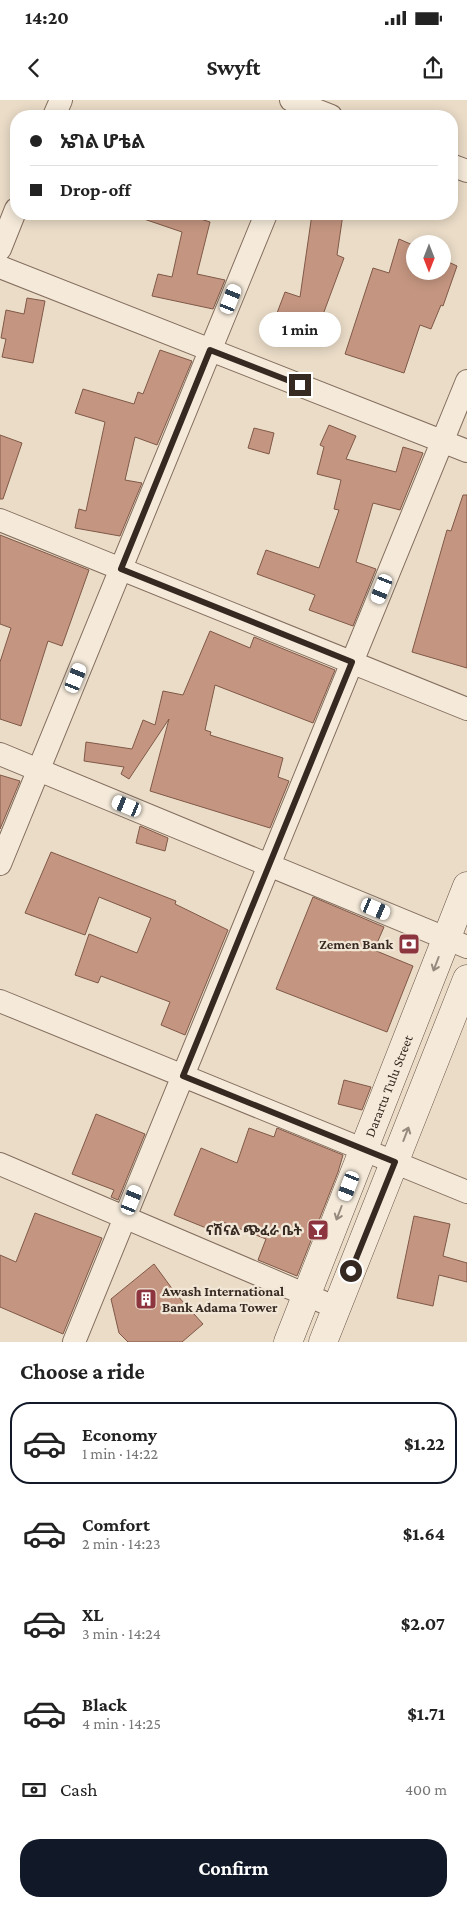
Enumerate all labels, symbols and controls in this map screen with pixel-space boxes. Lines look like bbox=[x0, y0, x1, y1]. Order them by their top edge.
text: 14:20 bbox=[25, 7, 69, 28]
icon: back bbox=[20, 54, 48, 82]
icon: share bbox=[419, 54, 447, 82]
text: Swyft bbox=[206, 55, 261, 80]
text: ኤግል ሆቴል bbox=[60, 131, 145, 152]
text: Drop-off bbox=[60, 179, 131, 200]
north arrow bbox=[406, 235, 451, 280]
map controls bbox=[406, 235, 451, 280]
car bbox=[218, 282, 243, 316]
callout: 1 min bbox=[259, 312, 341, 348]
text: 1 min bbox=[282, 321, 318, 338]
route end bbox=[289, 374, 311, 396]
car bbox=[369, 572, 394, 606]
car bbox=[63, 661, 88, 695]
car bbox=[110, 793, 143, 819]
car bbox=[359, 896, 392, 922]
bank icon: Zemen Bank bbox=[397, 932, 421, 956]
place label: Zemen Bank bbox=[319, 936, 393, 952]
one-way arrow bbox=[431, 956, 440, 971]
street label: Darartu Tulu Street bbox=[361, 1032, 416, 1139]
one-way arrow bbox=[402, 1127, 411, 1142]
car bbox=[336, 1169, 361, 1203]
car bbox=[119, 1183, 144, 1217]
one-way arrow bbox=[334, 1204, 343, 1220]
bar icon: ናሽናል ጭፈራ ቤት bbox=[306, 1218, 330, 1242]
place label: ናሽናል ጭፈራ ቤት bbox=[206, 1222, 302, 1238]
route start bbox=[340, 1260, 362, 1282]
place label: Awash International Bank Adama Tower bbox=[161, 1283, 284, 1315]
building icon: Awash International Bank Adama Tower bbox=[134, 1287, 158, 1311]
text: Choose a ride bbox=[20, 1359, 145, 1384]
icon: car bbox=[22, 1421, 67, 1466]
text: Economy bbox=[82, 1424, 157, 1445]
text: $1.22 bbox=[404, 1433, 445, 1454]
text: 1 min · 14:22 bbox=[82, 1445, 158, 1462]
icon: car bbox=[22, 1511, 67, 1556]
text: Comfort bbox=[82, 1514, 150, 1535]
text: $1.64 bbox=[403, 1523, 445, 1544]
text: 2 min · 14:23 bbox=[82, 1535, 160, 1552]
icon: car bbox=[22, 1601, 67, 1646]
text: XL bbox=[82, 1604, 104, 1625]
text: $2.07 bbox=[401, 1613, 445, 1634]
text: 3 min · 14:24 bbox=[82, 1625, 161, 1642]
icon: car bbox=[22, 1691, 67, 1736]
text: Black bbox=[82, 1694, 127, 1715]
text: $1.71 bbox=[407, 1703, 445, 1724]
text: 4 min · 14:25 bbox=[82, 1715, 161, 1732]
icon: cash bbox=[20, 1776, 48, 1804]
text: Cash bbox=[60, 1779, 98, 1800]
text: 400 m bbox=[405, 1781, 447, 1798]
button: Confirm bbox=[20, 1839, 447, 1897]

